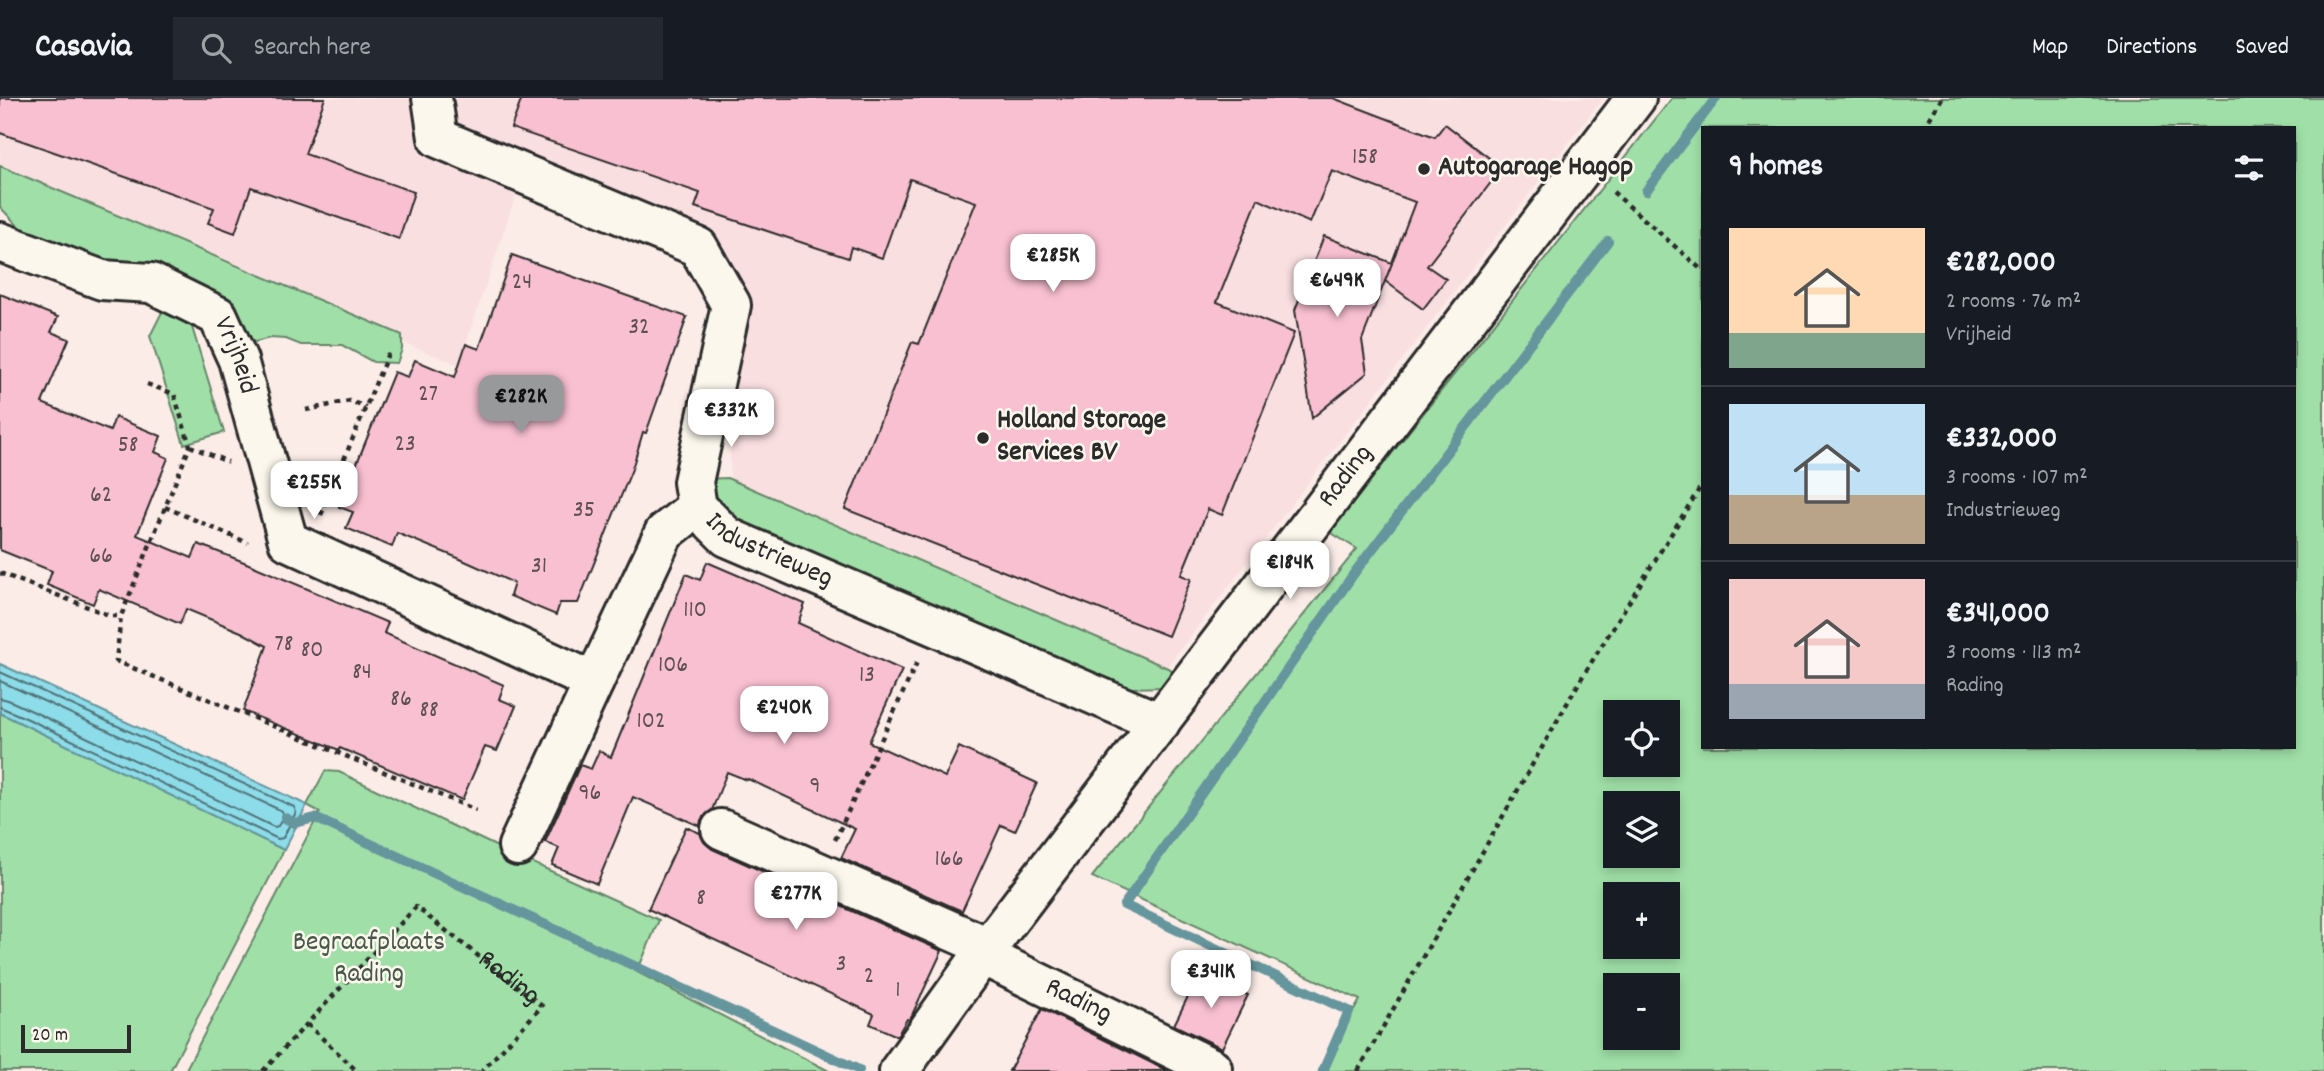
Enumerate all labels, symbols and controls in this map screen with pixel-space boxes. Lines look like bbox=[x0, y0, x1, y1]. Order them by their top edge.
search box bbox=[173, 17, 663, 80]
text: Casavia bbox=[35, 25, 131, 72]
icon: search bbox=[197, 29, 235, 67]
text: Search here bbox=[253, 30, 371, 67]
text: Map bbox=[2032, 31, 2068, 65]
text: Directions bbox=[2106, 31, 2197, 65]
text: Saved bbox=[2235, 31, 2289, 65]
house number: 158 bbox=[1352, 141, 1378, 175]
text: 9 homes bbox=[1729, 147, 1823, 190]
place label: Autogarage Hagop bbox=[1438, 149, 1633, 189]
icon: filters bbox=[2230, 149, 2268, 187]
marker: Autogarage Hagop bbox=[1416, 161, 1432, 177]
pin: €285K bbox=[1004, 234, 1102, 294]
text: €285K bbox=[1026, 240, 1080, 273]
text: €282,000 bbox=[1946, 243, 2056, 286]
icon: home bbox=[1785, 256, 1869, 340]
pin: €649K bbox=[1288, 260, 1386, 319]
text: €649K bbox=[1310, 265, 1364, 298]
house number: 24 bbox=[512, 266, 532, 300]
text: 2 rooms · 76 m² bbox=[1946, 286, 2081, 319]
street label: Vrijheid bbox=[201, 311, 267, 399]
house number: 32 bbox=[628, 311, 650, 345]
text: Vrijheid bbox=[1946, 319, 2011, 352]
pin: €282K bbox=[472, 376, 570, 435]
house number: 27 bbox=[418, 378, 438, 412]
text: €282K bbox=[495, 381, 547, 414]
pin: €332K bbox=[682, 390, 780, 449]
text: €332K bbox=[704, 395, 758, 428]
place label: Holland Storage Services BV bbox=[997, 402, 1166, 474]
text: €332,000 bbox=[1946, 419, 2057, 462]
house number: 23 bbox=[394, 428, 416, 462]
house number: 58 bbox=[118, 429, 138, 463]
marker: Holland Storage Services BV bbox=[975, 430, 991, 446]
icon: home bbox=[1785, 432, 1869, 516]
street label: Rading bbox=[1310, 437, 1384, 517]
pin: €255K bbox=[265, 462, 363, 521]
text: 3 rooms · 107 m² bbox=[1946, 462, 2088, 495]
text: €255K bbox=[287, 467, 341, 500]
house number: 62 bbox=[90, 479, 112, 513]
house number: 35 bbox=[573, 494, 595, 528]
text: Industrieweg bbox=[1946, 495, 2061, 528]
street label: Industrieweg bbox=[694, 504, 839, 600]
house number: 66 bbox=[89, 540, 113, 574]
pin: €184K bbox=[1241, 542, 1339, 601]
text: €184K bbox=[1266, 547, 1314, 580]
house number: 31 bbox=[531, 550, 547, 584]
house number: 110 bbox=[683, 594, 707, 628]
text: €341,000 bbox=[1946, 594, 2050, 637]
icon: home bbox=[1785, 607, 1869, 691]
house number: 78 bbox=[275, 628, 293, 662]
house number: 80 bbox=[301, 634, 323, 668]
text: 3 rooms · 113 m² bbox=[1946, 637, 2082, 670]
house number: 106 bbox=[658, 649, 688, 683]
house number: 84 bbox=[352, 656, 372, 690]
house number: 13 bbox=[859, 659, 875, 693]
text: Rading bbox=[1946, 670, 2004, 703]
house number: 86 bbox=[390, 683, 412, 717]
pin: €240K bbox=[735, 686, 833, 746]
text: €240K bbox=[756, 692, 812, 725]
house number: 88 bbox=[419, 694, 439, 728]
map controls bbox=[1603, 700, 1680, 1050]
button: locate bbox=[1603, 700, 1680, 777]
house number: 102 bbox=[637, 705, 665, 739]
house number: 9 bbox=[810, 770, 821, 804]
house number: 96 bbox=[579, 777, 601, 811]
button: layers bbox=[1603, 791, 1680, 868]
house number: 166 bbox=[935, 843, 963, 877]
pin: €277K bbox=[747, 872, 845, 932]
text: €277K bbox=[770, 878, 822, 911]
house number: 8 bbox=[696, 882, 706, 916]
button: + bbox=[1603, 882, 1680, 959]
park label: Begraafplaats Rading bbox=[293, 924, 445, 996]
street label: Rading bbox=[468, 942, 548, 1017]
house number: 3 bbox=[836, 948, 846, 982]
pin: €341K bbox=[1162, 950, 1260, 1010]
text: €341K bbox=[1187, 956, 1235, 989]
house number: 2 bbox=[864, 960, 874, 994]
street label: Rading bbox=[1038, 969, 1118, 1036]
button: − bbox=[1603, 973, 1680, 1050]
house number: 1 bbox=[895, 974, 901, 1008]
scale bar bbox=[21, 1022, 131, 1054]
text: 20 m bbox=[32, 1023, 68, 1050]

